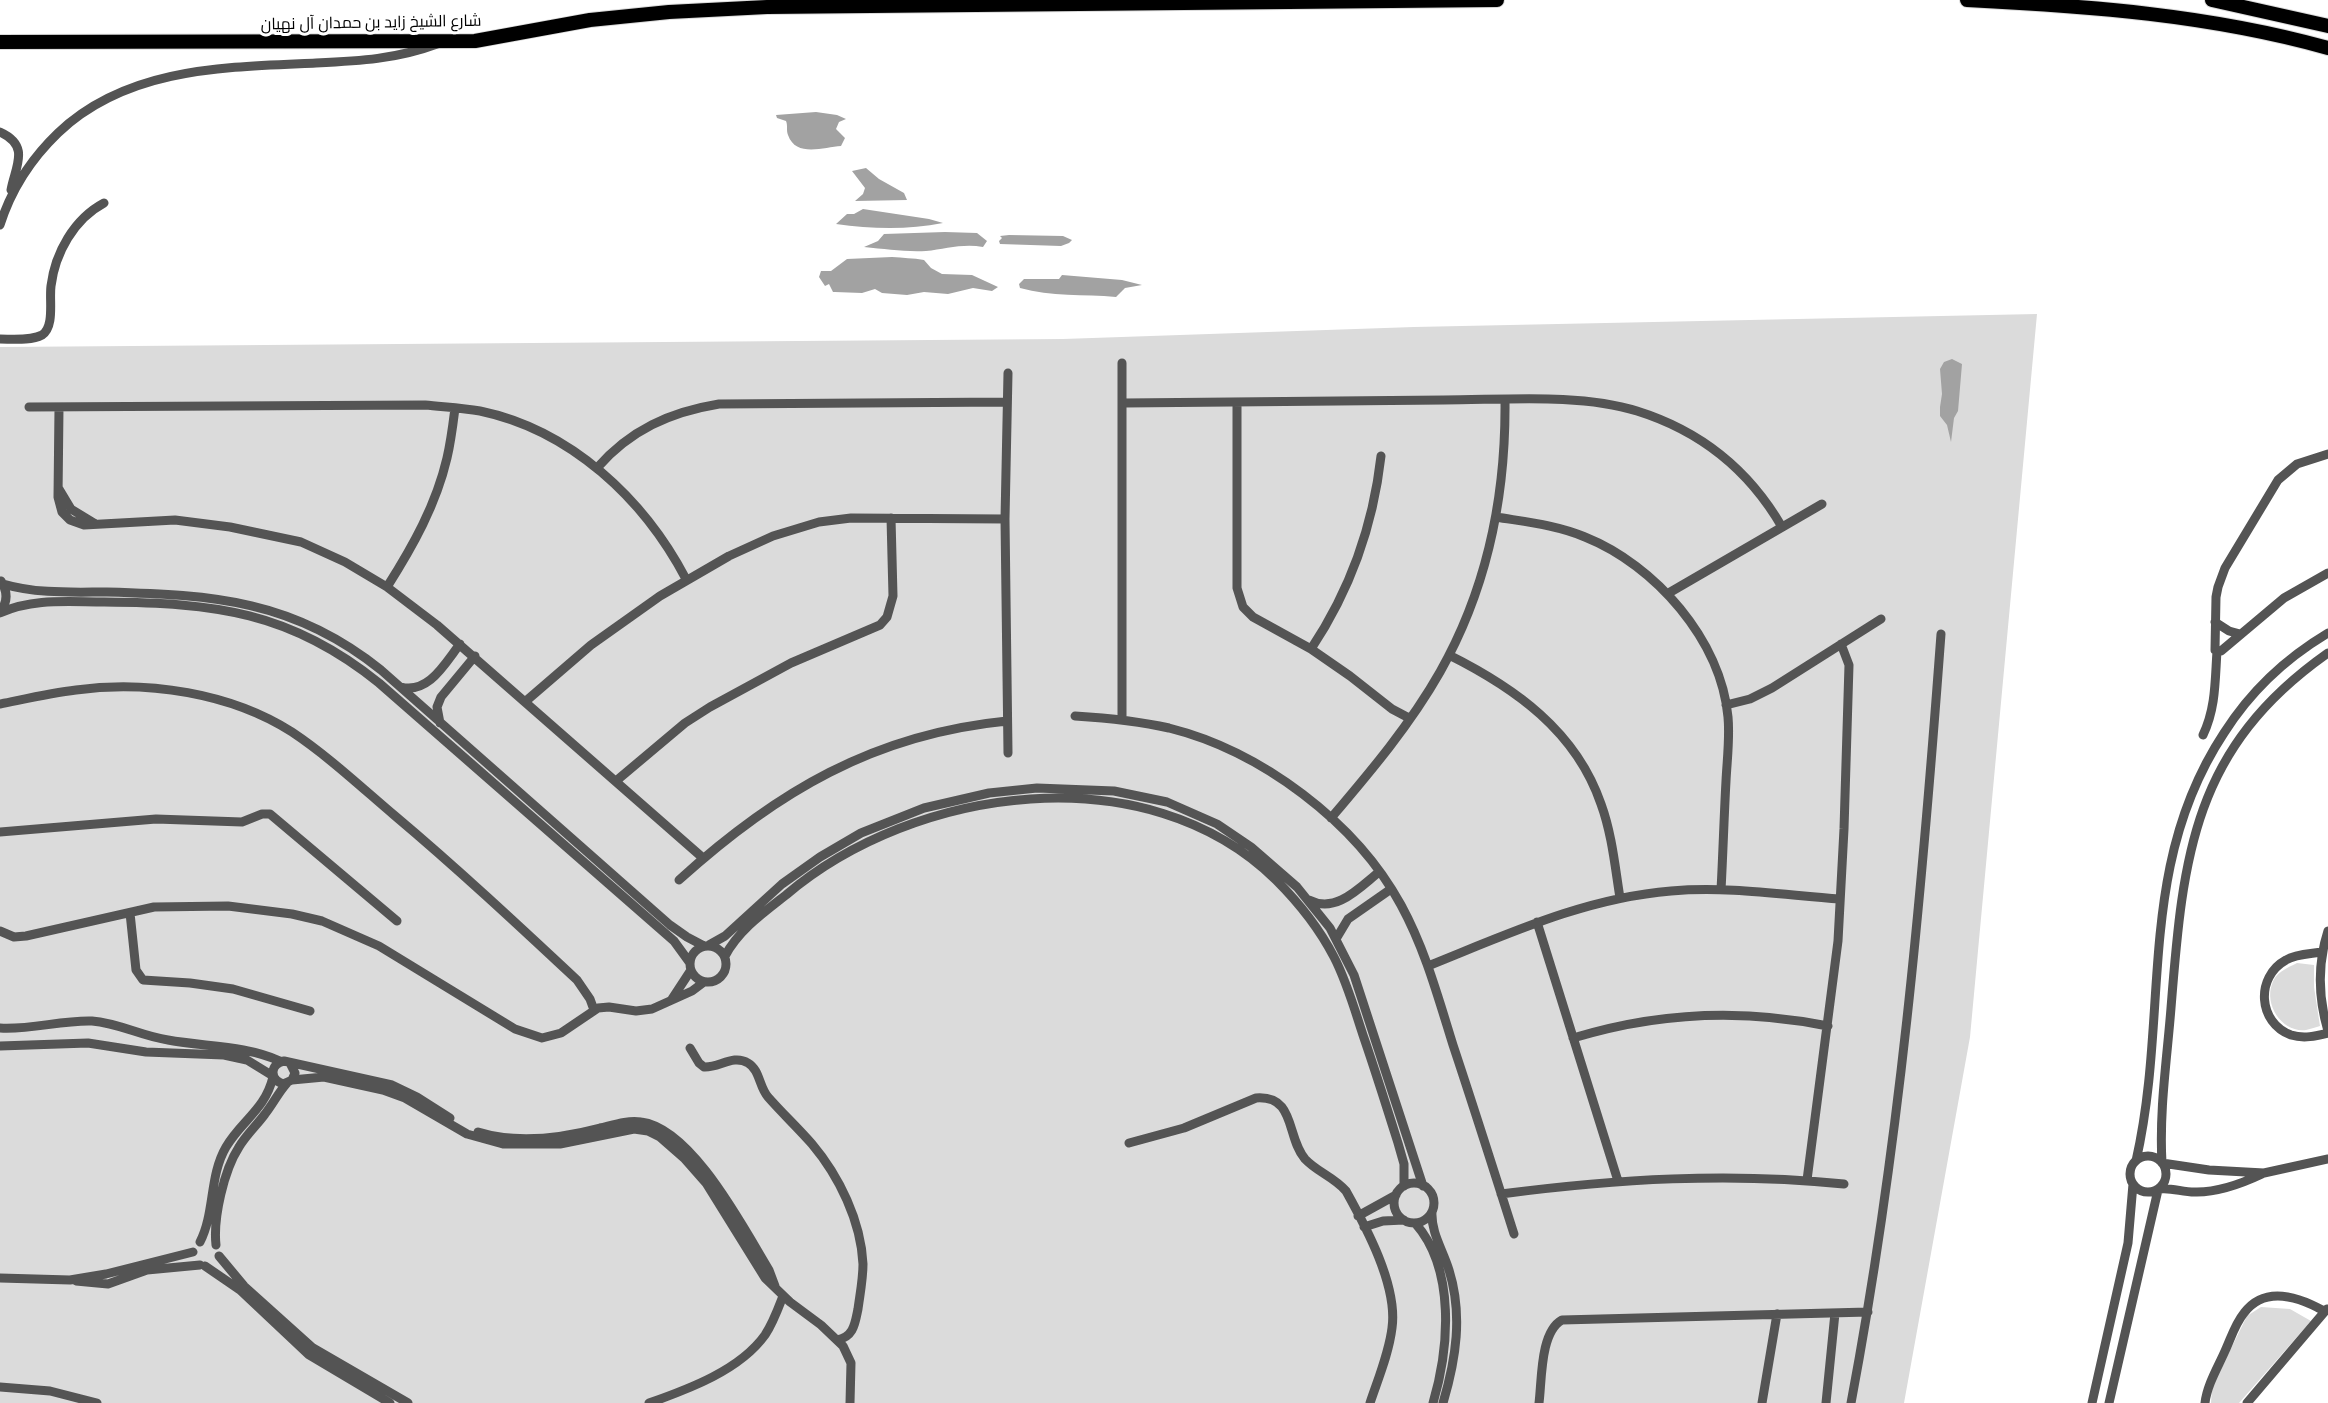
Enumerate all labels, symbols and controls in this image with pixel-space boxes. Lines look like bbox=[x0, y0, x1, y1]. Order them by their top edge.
street label: شارع الشيخ زايد بن حمدان آل نهيان bbox=[260, 11, 482, 35]

